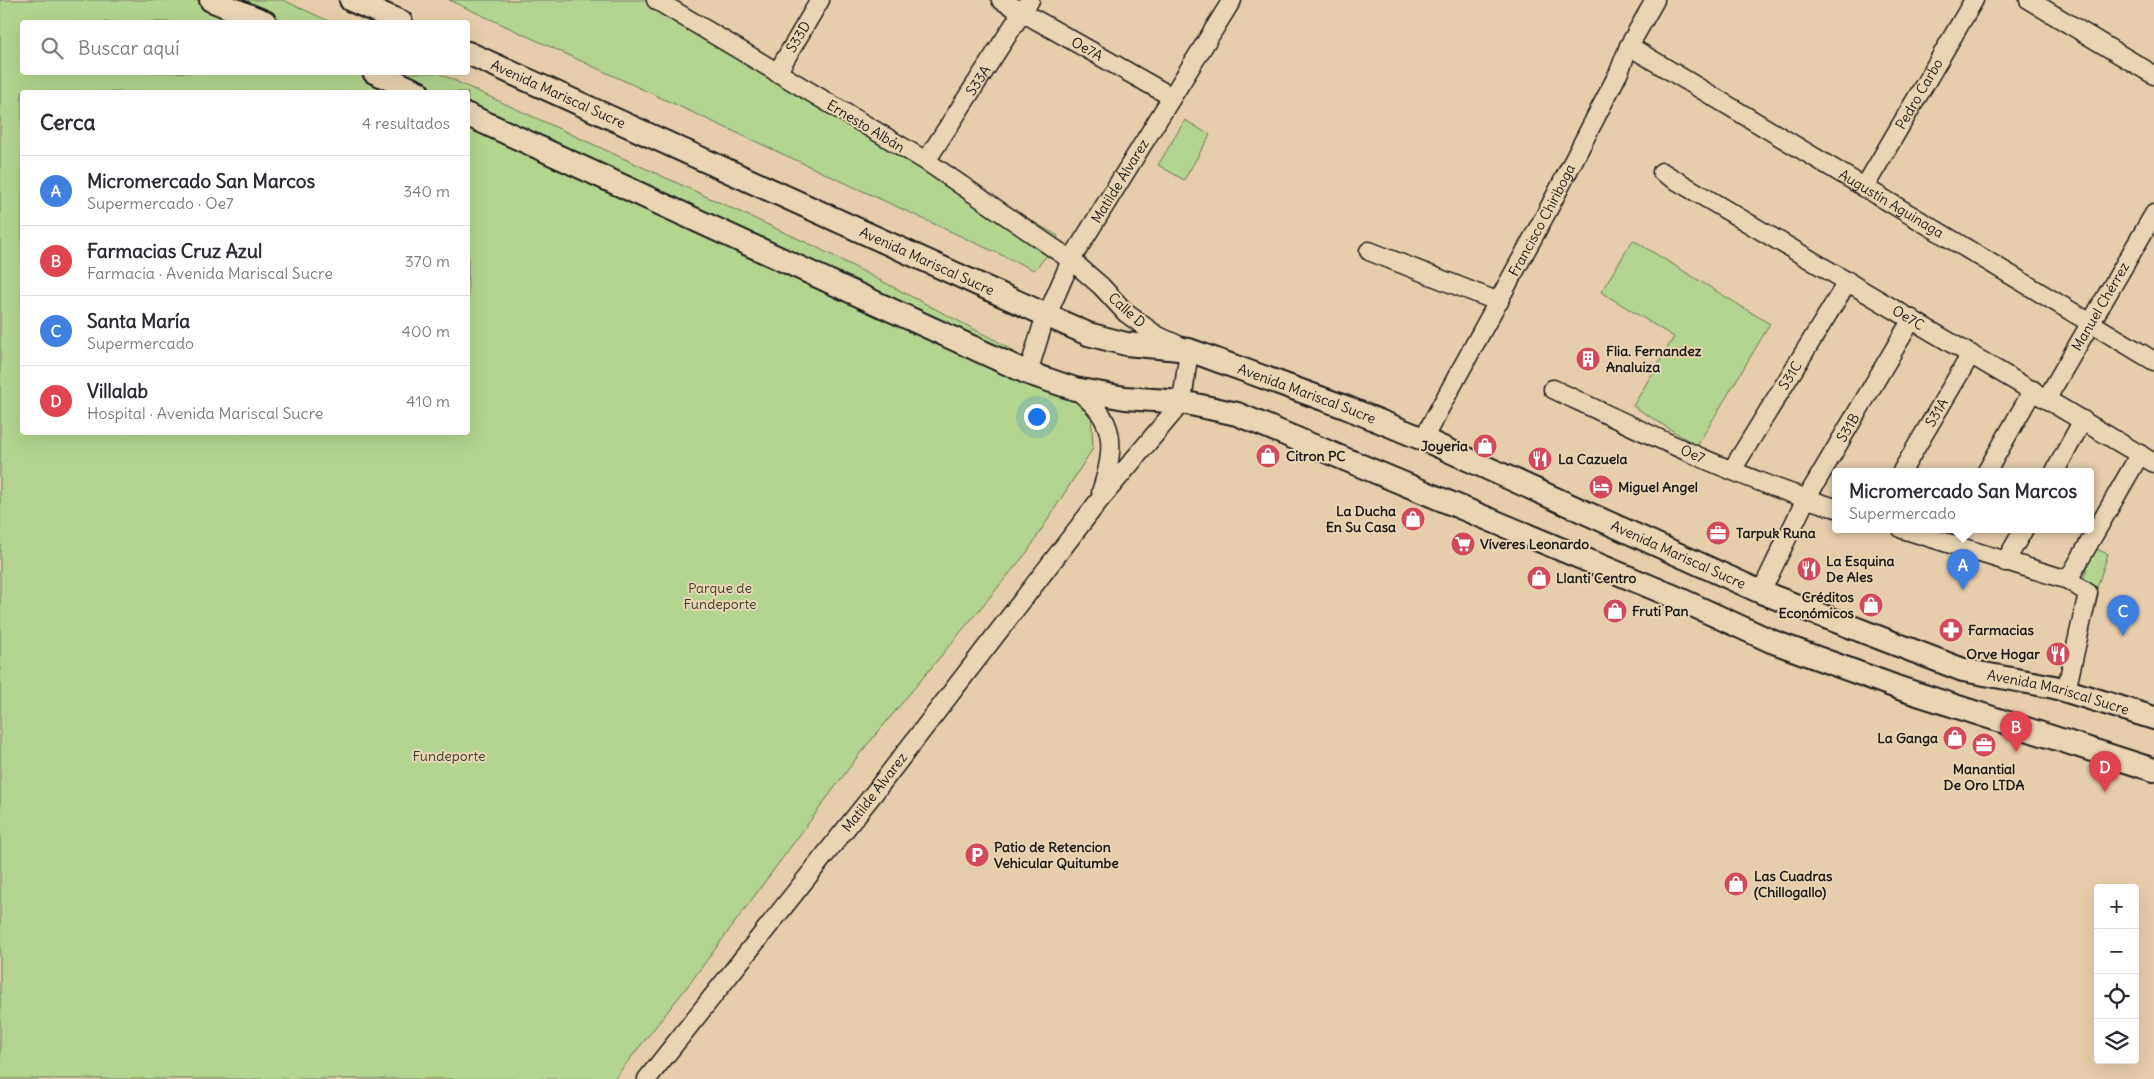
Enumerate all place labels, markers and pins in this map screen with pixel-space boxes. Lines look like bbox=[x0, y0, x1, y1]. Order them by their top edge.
place label: Flia. Fernandez Analuiza bbox=[1606, 342, 1702, 376]
building icon: Flia. Fernandez Analuiza bbox=[1575, 346, 1601, 372]
shop icon: Joyería bbox=[1472, 433, 1498, 459]
place label: Joyería bbox=[1421, 437, 1468, 455]
shop icon: Citron PC bbox=[1255, 443, 1281, 469]
restaurant icon: La Cazuela bbox=[1527, 446, 1553, 472]
place label: Citron PC bbox=[1286, 447, 1346, 465]
place label: La Cazuela bbox=[1558, 450, 1627, 468]
hotel icon: Miguel Angel bbox=[1588, 474, 1614, 500]
place label: Miguel Angel bbox=[1618, 478, 1698, 496]
place label: La Ducha En Su Casa bbox=[1326, 502, 1396, 536]
shop icon: La Ducha En Su Casa bbox=[1400, 506, 1426, 532]
office icon: Tarpuk Runa bbox=[1705, 520, 1731, 546]
place label: Tarpuk Runa bbox=[1736, 524, 1816, 542]
supermarket icon: Víveres Leonardo bbox=[1450, 531, 1476, 557]
place label: Víveres Leonardo bbox=[1480, 535, 1589, 553]
pin: A bbox=[1947, 549, 1979, 590]
place label: La Esquina De Ales bbox=[1826, 552, 1895, 586]
restaurant icon: La Esquina De Ales bbox=[1796, 556, 1822, 582]
shop icon: Llanti Centro bbox=[1526, 565, 1552, 591]
place label: Llanti Centro bbox=[1556, 569, 1637, 587]
place label: Créditos Económicos bbox=[1779, 588, 1855, 622]
shop icon: Créditos Económicos bbox=[1858, 592, 1884, 618]
pin: C bbox=[2107, 595, 2139, 636]
shop icon: Fruti Pan bbox=[1602, 598, 1628, 624]
place label: Fruti Pan bbox=[1632, 602, 1689, 620]
pharmacy icon: Farmacias bbox=[1938, 617, 1964, 643]
place label: Farmacias bbox=[1968, 621, 2034, 639]
restaurant icon: Orve Hogar bbox=[2045, 641, 2071, 667]
place label: Orve Hogar bbox=[1966, 645, 2040, 663]
pin: B bbox=[2000, 711, 2032, 752]
shop icon: La Ganga bbox=[1942, 725, 1968, 751]
place label: La Ganga bbox=[1877, 729, 1938, 747]
office icon: Manantial De Oro LTDA bbox=[1971, 732, 1997, 758]
pin: D bbox=[2089, 751, 2121, 792]
place label: Manantial De Oro LTDA bbox=[1944, 760, 2024, 794]
place label: Patio de Retencion Vehicular Quitumbe bbox=[994, 838, 1119, 872]
parking icon: Patio de Retencion Vehicular Quitumbe bbox=[964, 842, 990, 868]
place label: Las Cuadras (Chillogallo) bbox=[1754, 867, 1833, 901]
shop icon: Las Cuadras (Chillogallo) bbox=[1723, 871, 1749, 897]

